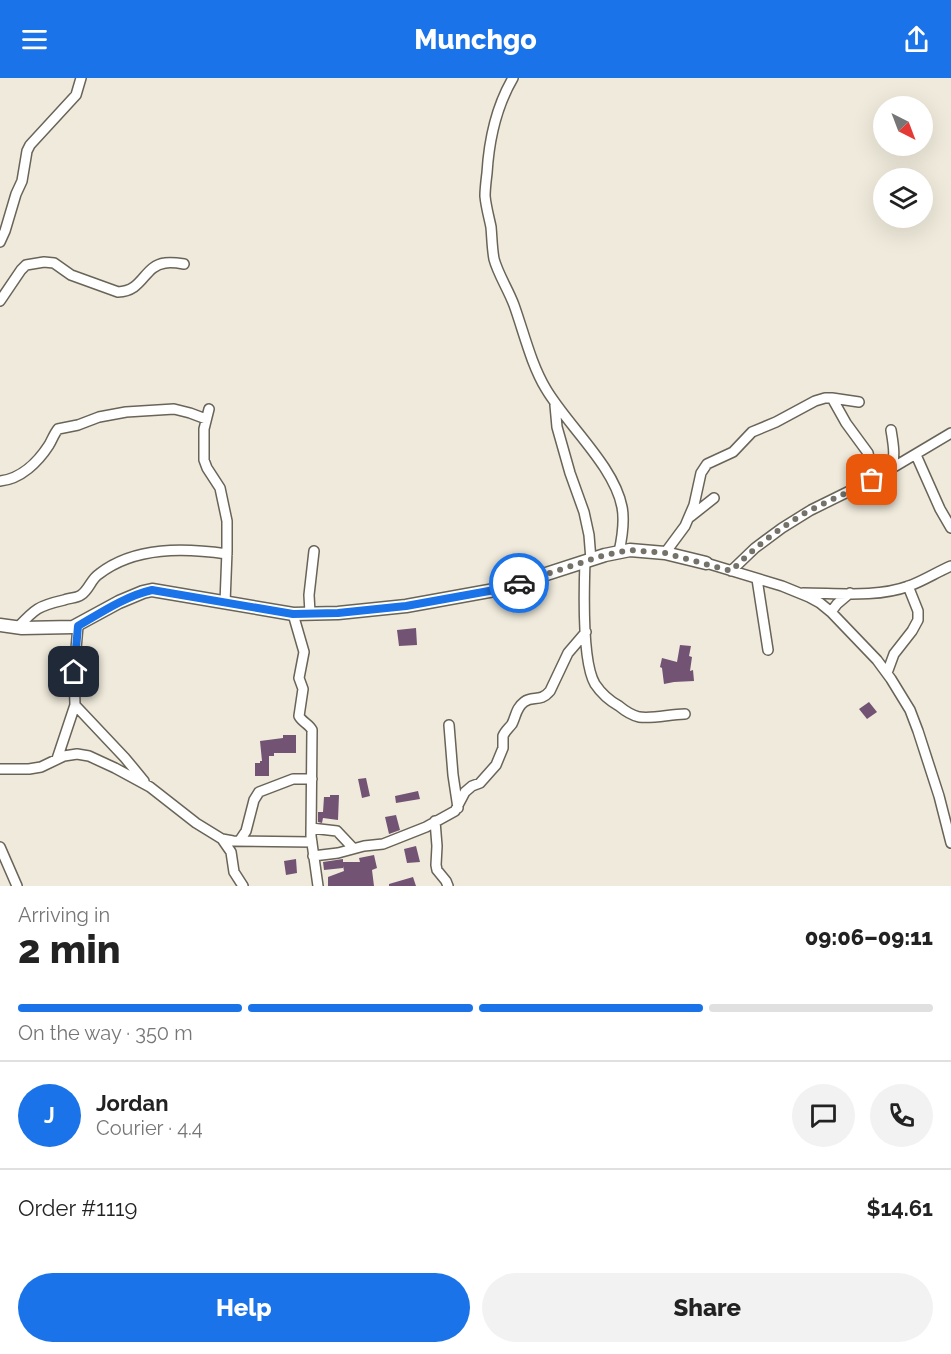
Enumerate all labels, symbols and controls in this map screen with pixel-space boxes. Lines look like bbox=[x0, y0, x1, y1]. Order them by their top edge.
icon: menu bbox=[18, 23, 51, 56]
icon: share bbox=[900, 23, 933, 56]
text: Munchgo bbox=[414, 24, 537, 55]
north arrow bbox=[873, 96, 933, 156]
map controls bbox=[873, 96, 933, 228]
button: layers bbox=[873, 168, 933, 228]
pin bbox=[846, 454, 897, 505]
icon: bag bbox=[855, 463, 888, 496]
courier bbox=[489, 553, 549, 613]
icon: car bbox=[503, 567, 536, 600]
pin bbox=[48, 646, 99, 697]
icon: home bbox=[57, 655, 90, 688]
text: Arriving in bbox=[18, 903, 110, 927]
text: 09:06–09:11 bbox=[805, 924, 933, 950]
text: 2 min bbox=[18, 926, 121, 972]
text: On the way · 350 m bbox=[18, 1021, 193, 1045]
button: chat bbox=[792, 1084, 855, 1147]
button: phone bbox=[870, 1084, 933, 1147]
text: Jordan bbox=[96, 1090, 168, 1116]
text: J bbox=[44, 1102, 55, 1128]
text: Courier · 4.4 bbox=[96, 1116, 203, 1140]
text: Order #1119 bbox=[18, 1195, 137, 1221]
text: $14.61 bbox=[866, 1195, 933, 1221]
button: Help bbox=[18, 1273, 470, 1342]
button: Share bbox=[482, 1273, 933, 1342]

